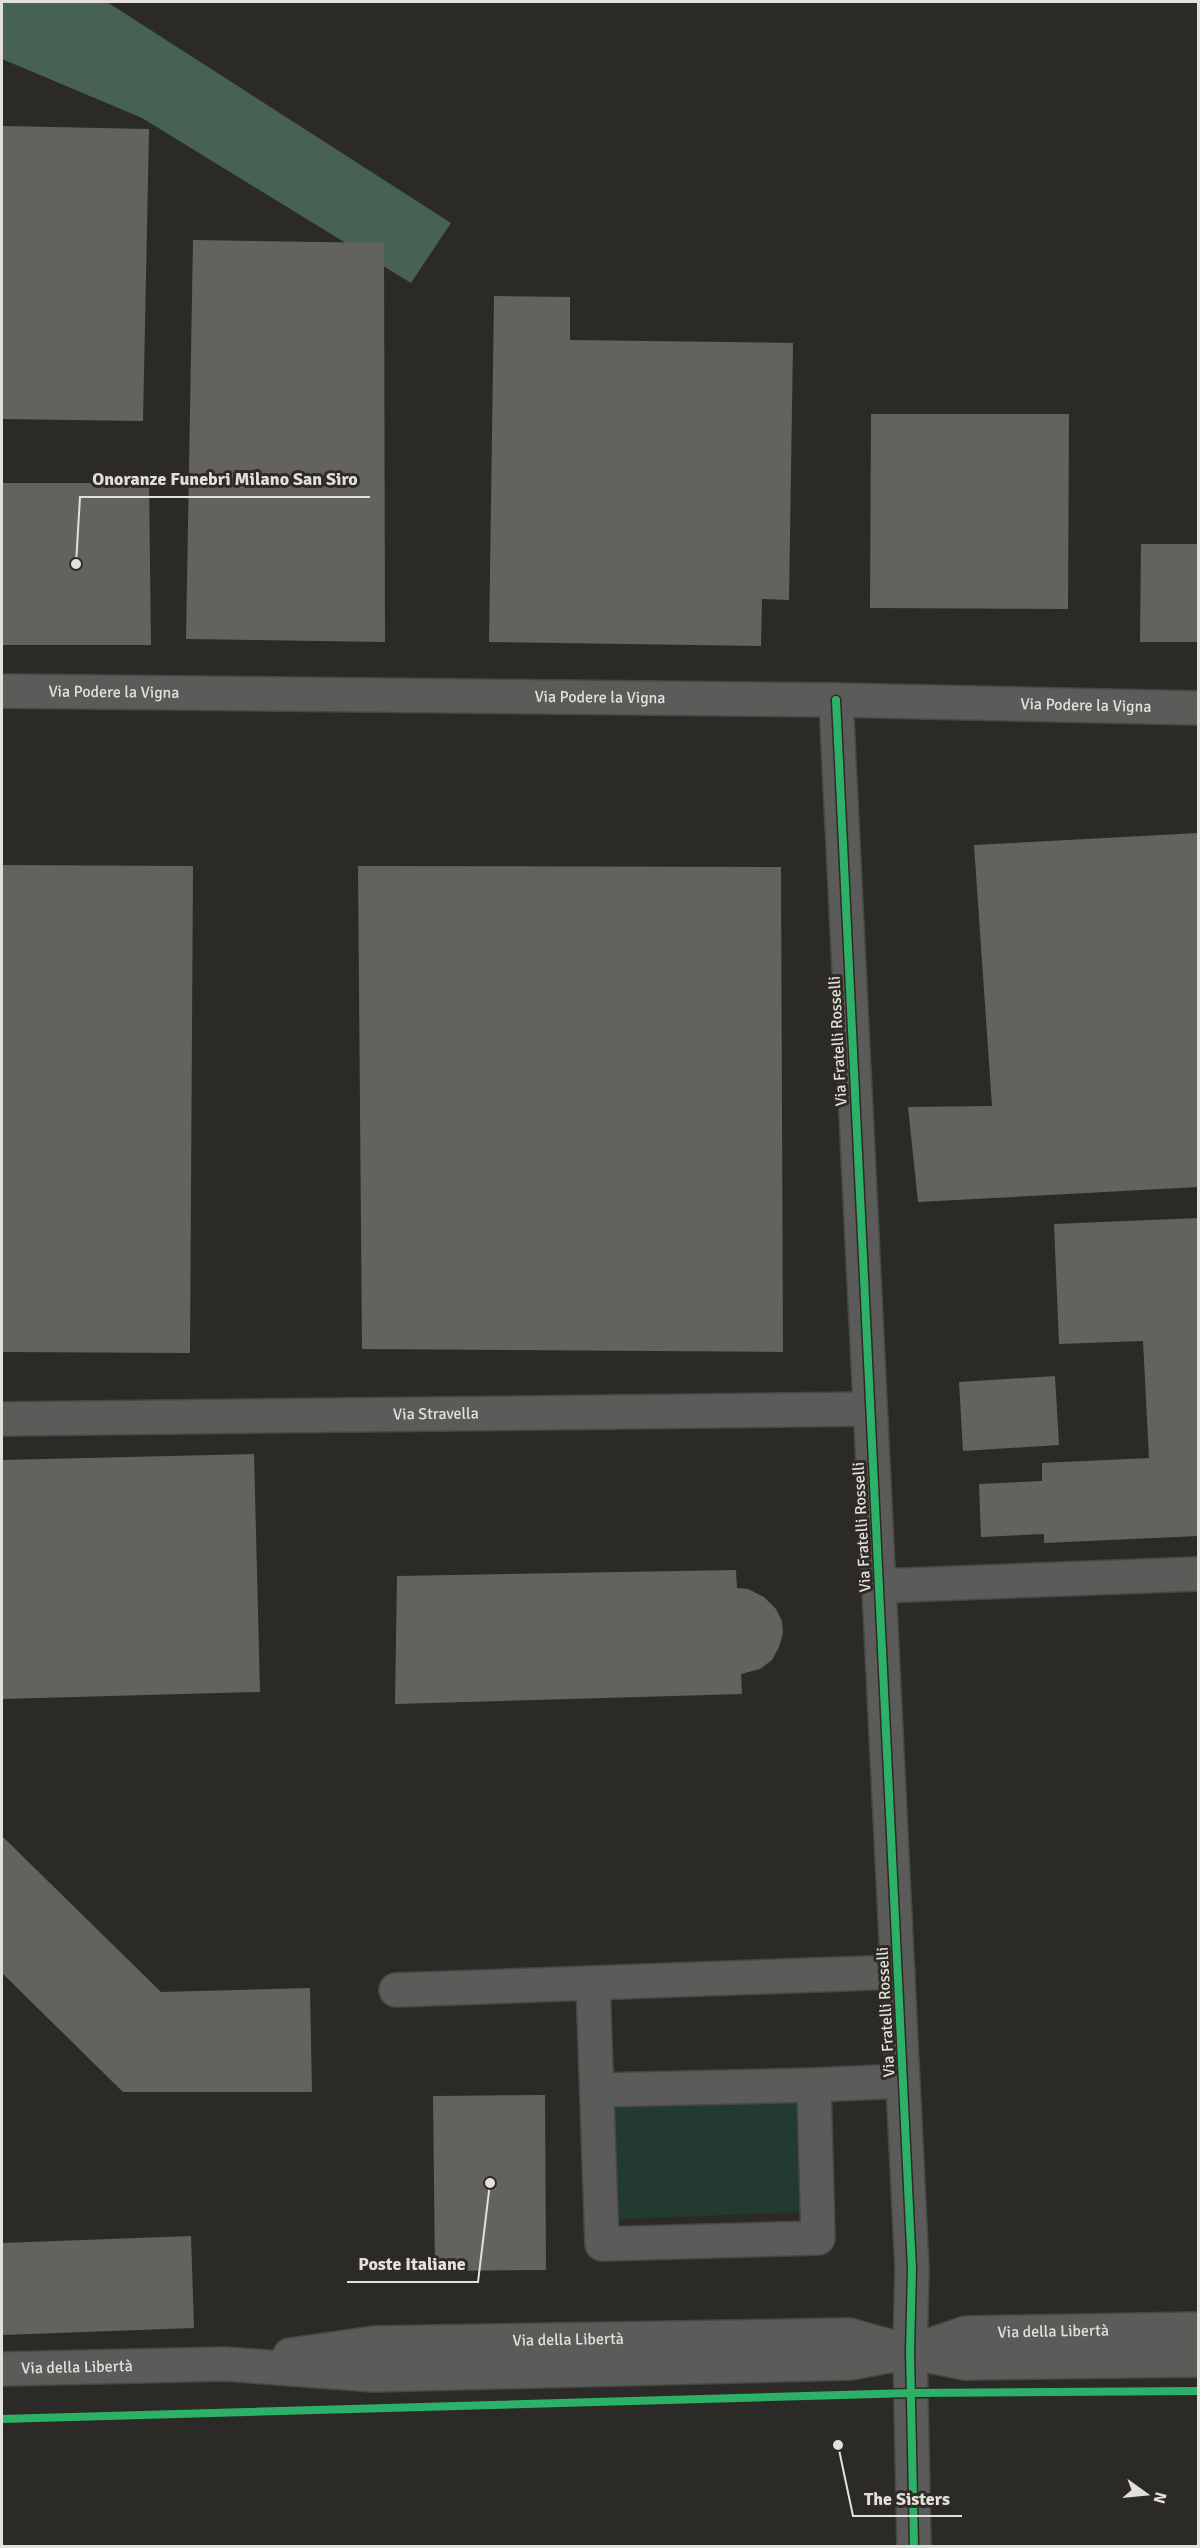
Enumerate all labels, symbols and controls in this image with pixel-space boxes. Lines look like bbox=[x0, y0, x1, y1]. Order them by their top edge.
callout: Onoranze Funebri Milano San Siro bbox=[80, 461, 370, 497]
text: Onoranze Funebri Milano San Siro bbox=[92, 468, 358, 490]
street label: Via Podere la Vigna bbox=[48, 682, 180, 703]
street label: Via Podere la Vigna bbox=[534, 687, 666, 708]
street label: Via Podere la Vigna bbox=[1020, 694, 1152, 717]
street label: Via Fratelli Rosselli bbox=[825, 975, 851, 1107]
street label: Via Stravella bbox=[393, 1404, 479, 1424]
street label: Via Fratelli Rosselli bbox=[849, 1461, 875, 1593]
street label: Via Fratelli Rosselli bbox=[873, 1946, 899, 2078]
callout: Poste Italiane bbox=[347, 2246, 478, 2282]
text: Poste Italiane bbox=[358, 2253, 466, 2275]
street label: Via della Libertà bbox=[997, 2321, 1109, 2342]
street label: Via della Libertà bbox=[512, 2329, 624, 2351]
street label: Via della Libertà bbox=[21, 2356, 133, 2379]
north arrow bbox=[1116, 2464, 1176, 2524]
callout: The Sisters bbox=[853, 2480, 962, 2516]
text: The Sisters bbox=[864, 2488, 950, 2510]
text: N bbox=[1148, 2490, 1171, 2506]

